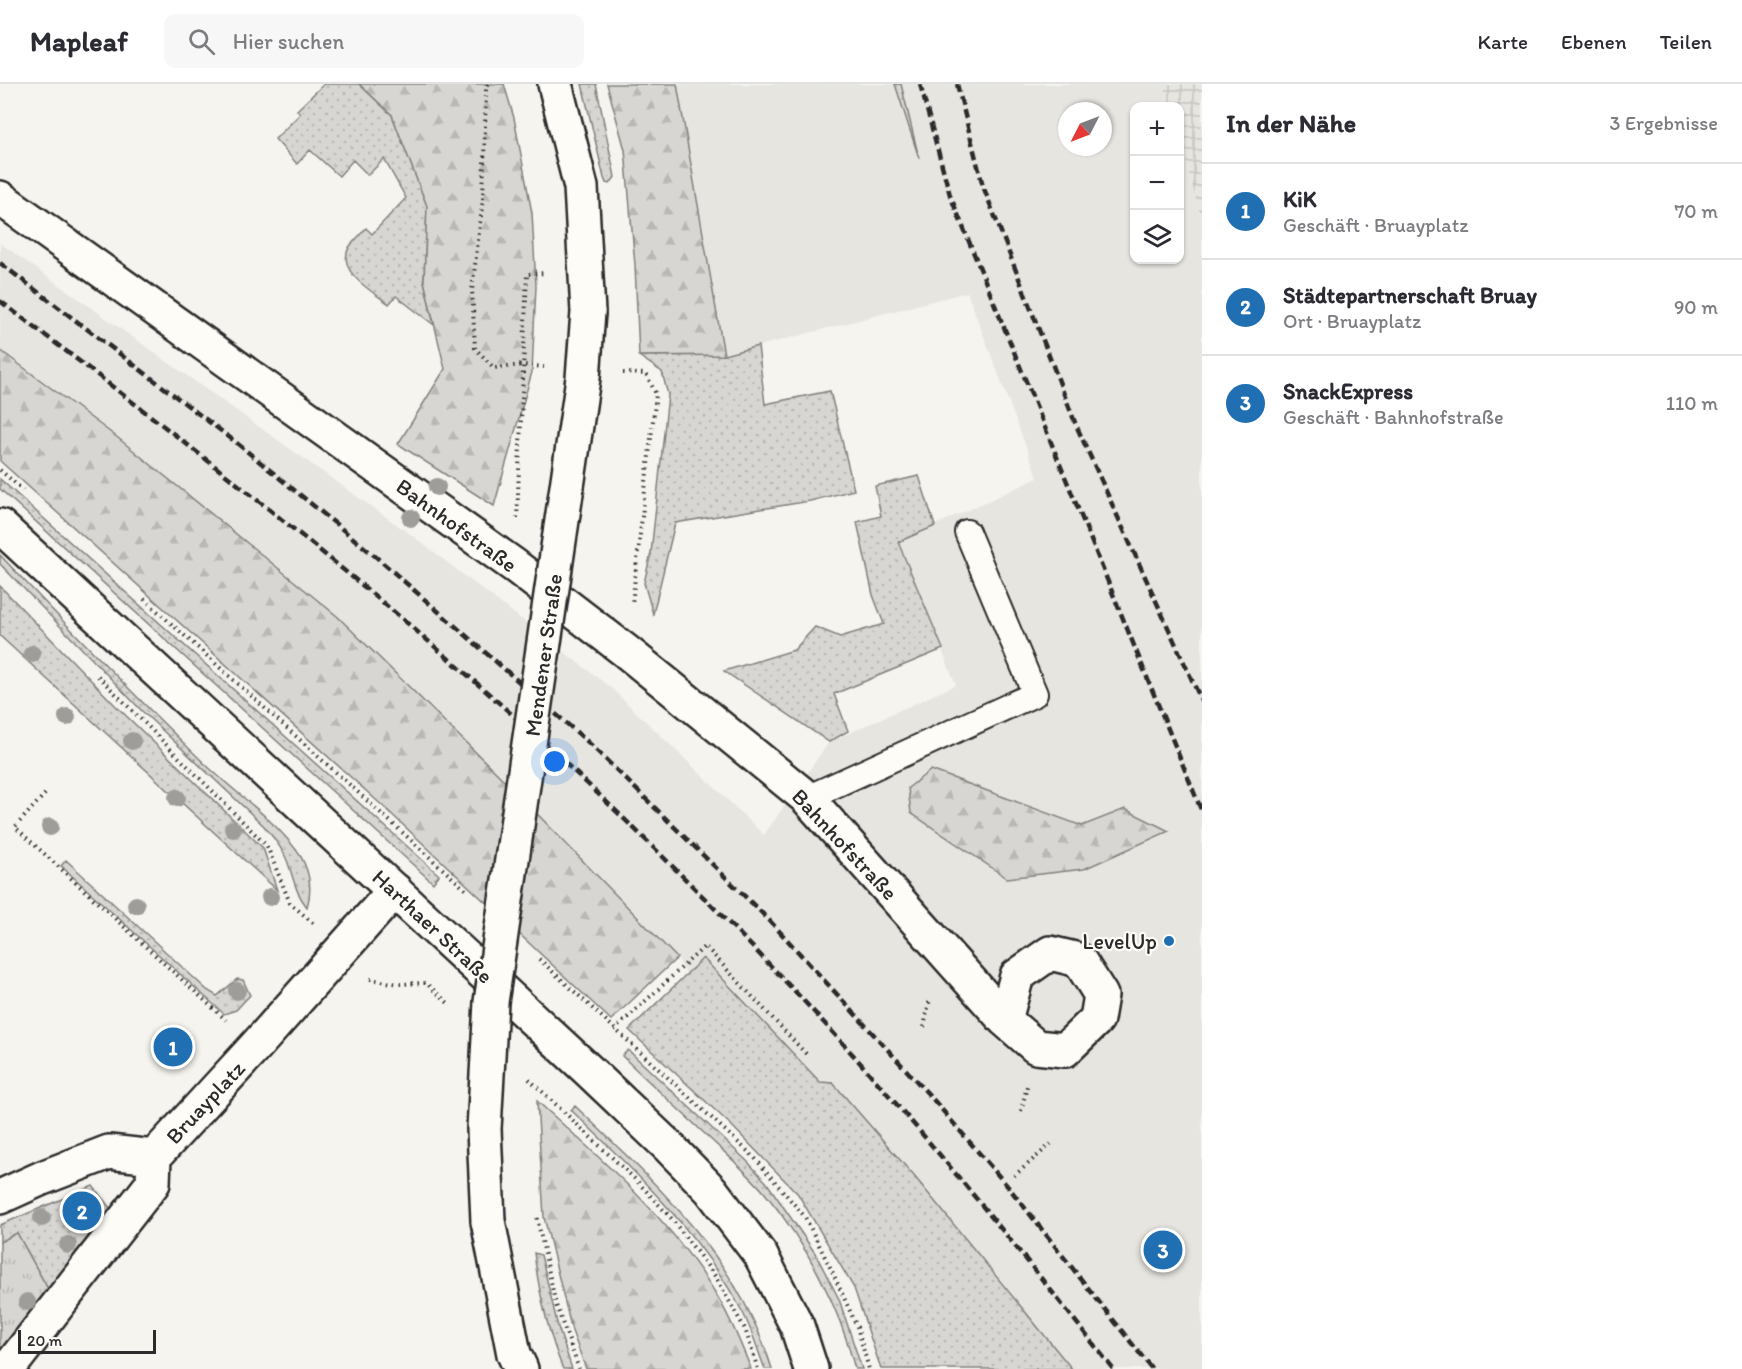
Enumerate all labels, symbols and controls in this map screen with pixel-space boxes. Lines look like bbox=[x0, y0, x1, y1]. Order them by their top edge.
search box bbox=[164, 14, 584, 68]
text: Mapleaf bbox=[30, 24, 128, 58]
icon: search bbox=[185, 25, 218, 58]
text: Hier suchen bbox=[233, 28, 344, 55]
text: Karte bbox=[1478, 29, 1528, 54]
text: Ebenen bbox=[1561, 29, 1627, 54]
text: Teilen bbox=[1660, 29, 1712, 54]
north arrow bbox=[1058, 102, 1112, 156]
map controls bbox=[1130, 102, 1184, 264]
button: + bbox=[1130, 102, 1184, 156]
text: In der Nähe bbox=[1226, 107, 1356, 139]
text: 3 Ergebnisse bbox=[1610, 111, 1718, 135]
button: − bbox=[1130, 156, 1184, 210]
text: KiK bbox=[1283, 186, 1316, 213]
text: 1 bbox=[1241, 199, 1250, 223]
text: 70 m bbox=[1674, 199, 1718, 223]
button: layers bbox=[1130, 210, 1184, 264]
text: Geschäft · Bruayplatz bbox=[1283, 213, 1468, 237]
text: Städtepartnerschaft Bruay bbox=[1283, 282, 1537, 309]
text: 2 bbox=[1240, 295, 1251, 319]
text: 90 m bbox=[1674, 295, 1718, 319]
text: Ort · Bruayplatz bbox=[1283, 309, 1421, 333]
text: SnackExpress bbox=[1283, 378, 1413, 405]
text: 3 bbox=[1240, 391, 1251, 415]
text: 110 m bbox=[1666, 391, 1718, 415]
text: Geschäft · Bahnhofstraße bbox=[1283, 405, 1504, 429]
street label: Bahnhofstraße bbox=[391, 473, 522, 578]
street label: Mendener Straße bbox=[519, 572, 568, 738]
your location bbox=[540, 747, 569, 776]
street label: Bahnhofstraße bbox=[786, 783, 903, 906]
street label: Harthaer Straße bbox=[367, 864, 499, 989]
place label: LevelUp bbox=[1082, 928, 1157, 955]
marker: LevelUp bbox=[1162, 934, 1176, 948]
pin: 1 bbox=[154, 1024, 192, 1070]
street label: Bruayplatz bbox=[160, 1055, 251, 1150]
pin: 2 bbox=[62, 1188, 101, 1234]
pin: 3 bbox=[1144, 1228, 1182, 1272]
scale bar bbox=[18, 1327, 156, 1354]
text: 20 m bbox=[27, 1331, 62, 1350]

